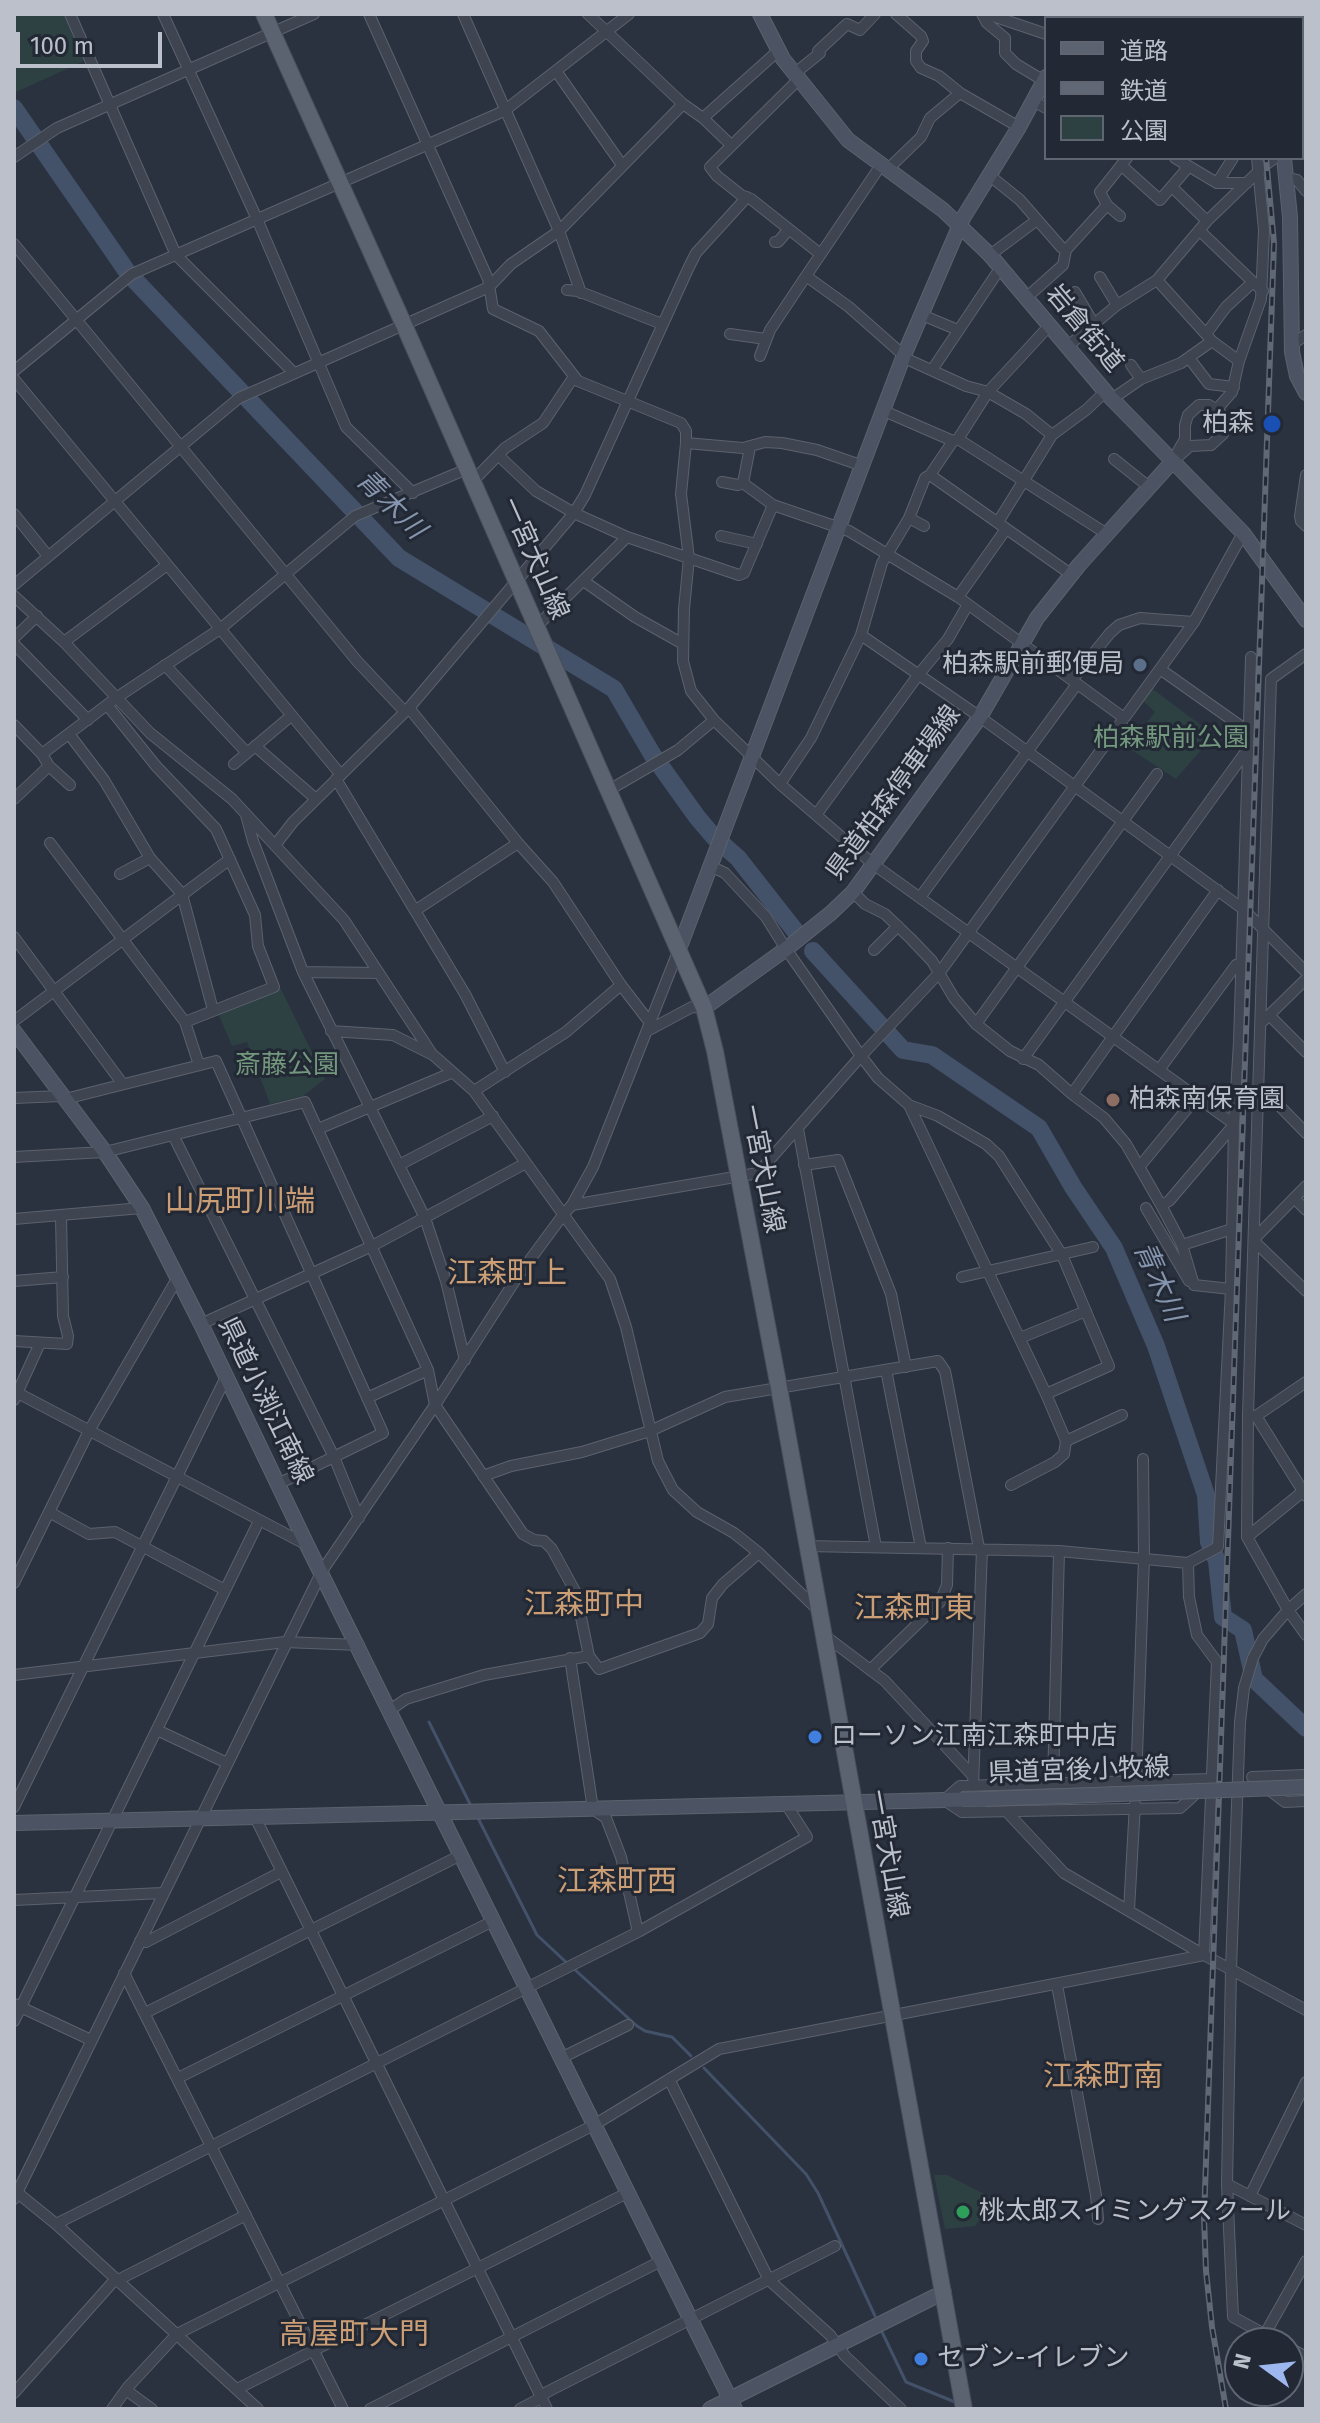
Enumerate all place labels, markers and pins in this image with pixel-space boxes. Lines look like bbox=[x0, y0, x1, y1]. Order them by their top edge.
place label: 柏森 bbox=[1202, 408, 1254, 440]
marker: 柏森 bbox=[1261, 413, 1283, 435]
place label: 柏森駅前郵便局 bbox=[942, 649, 1124, 681]
marker: 柏森駅前郵便局 bbox=[1131, 656, 1149, 674]
place label: 柏森南保育園 bbox=[1129, 1084, 1285, 1116]
marker: 柏森南保育園 bbox=[1104, 1091, 1122, 1109]
place label: ローソン江南江森町中店 bbox=[831, 1721, 1117, 1753]
marker: ローソン江南江森町中店 bbox=[806, 1728, 824, 1746]
place label: 桃太郎スイミングスクール bbox=[979, 2196, 1291, 2228]
marker: 桃太郎スイミングスクール bbox=[954, 2203, 972, 2221]
place label: セブン-イレブン bbox=[937, 2343, 1129, 2375]
marker: セブン-イレブン bbox=[912, 2350, 930, 2368]

